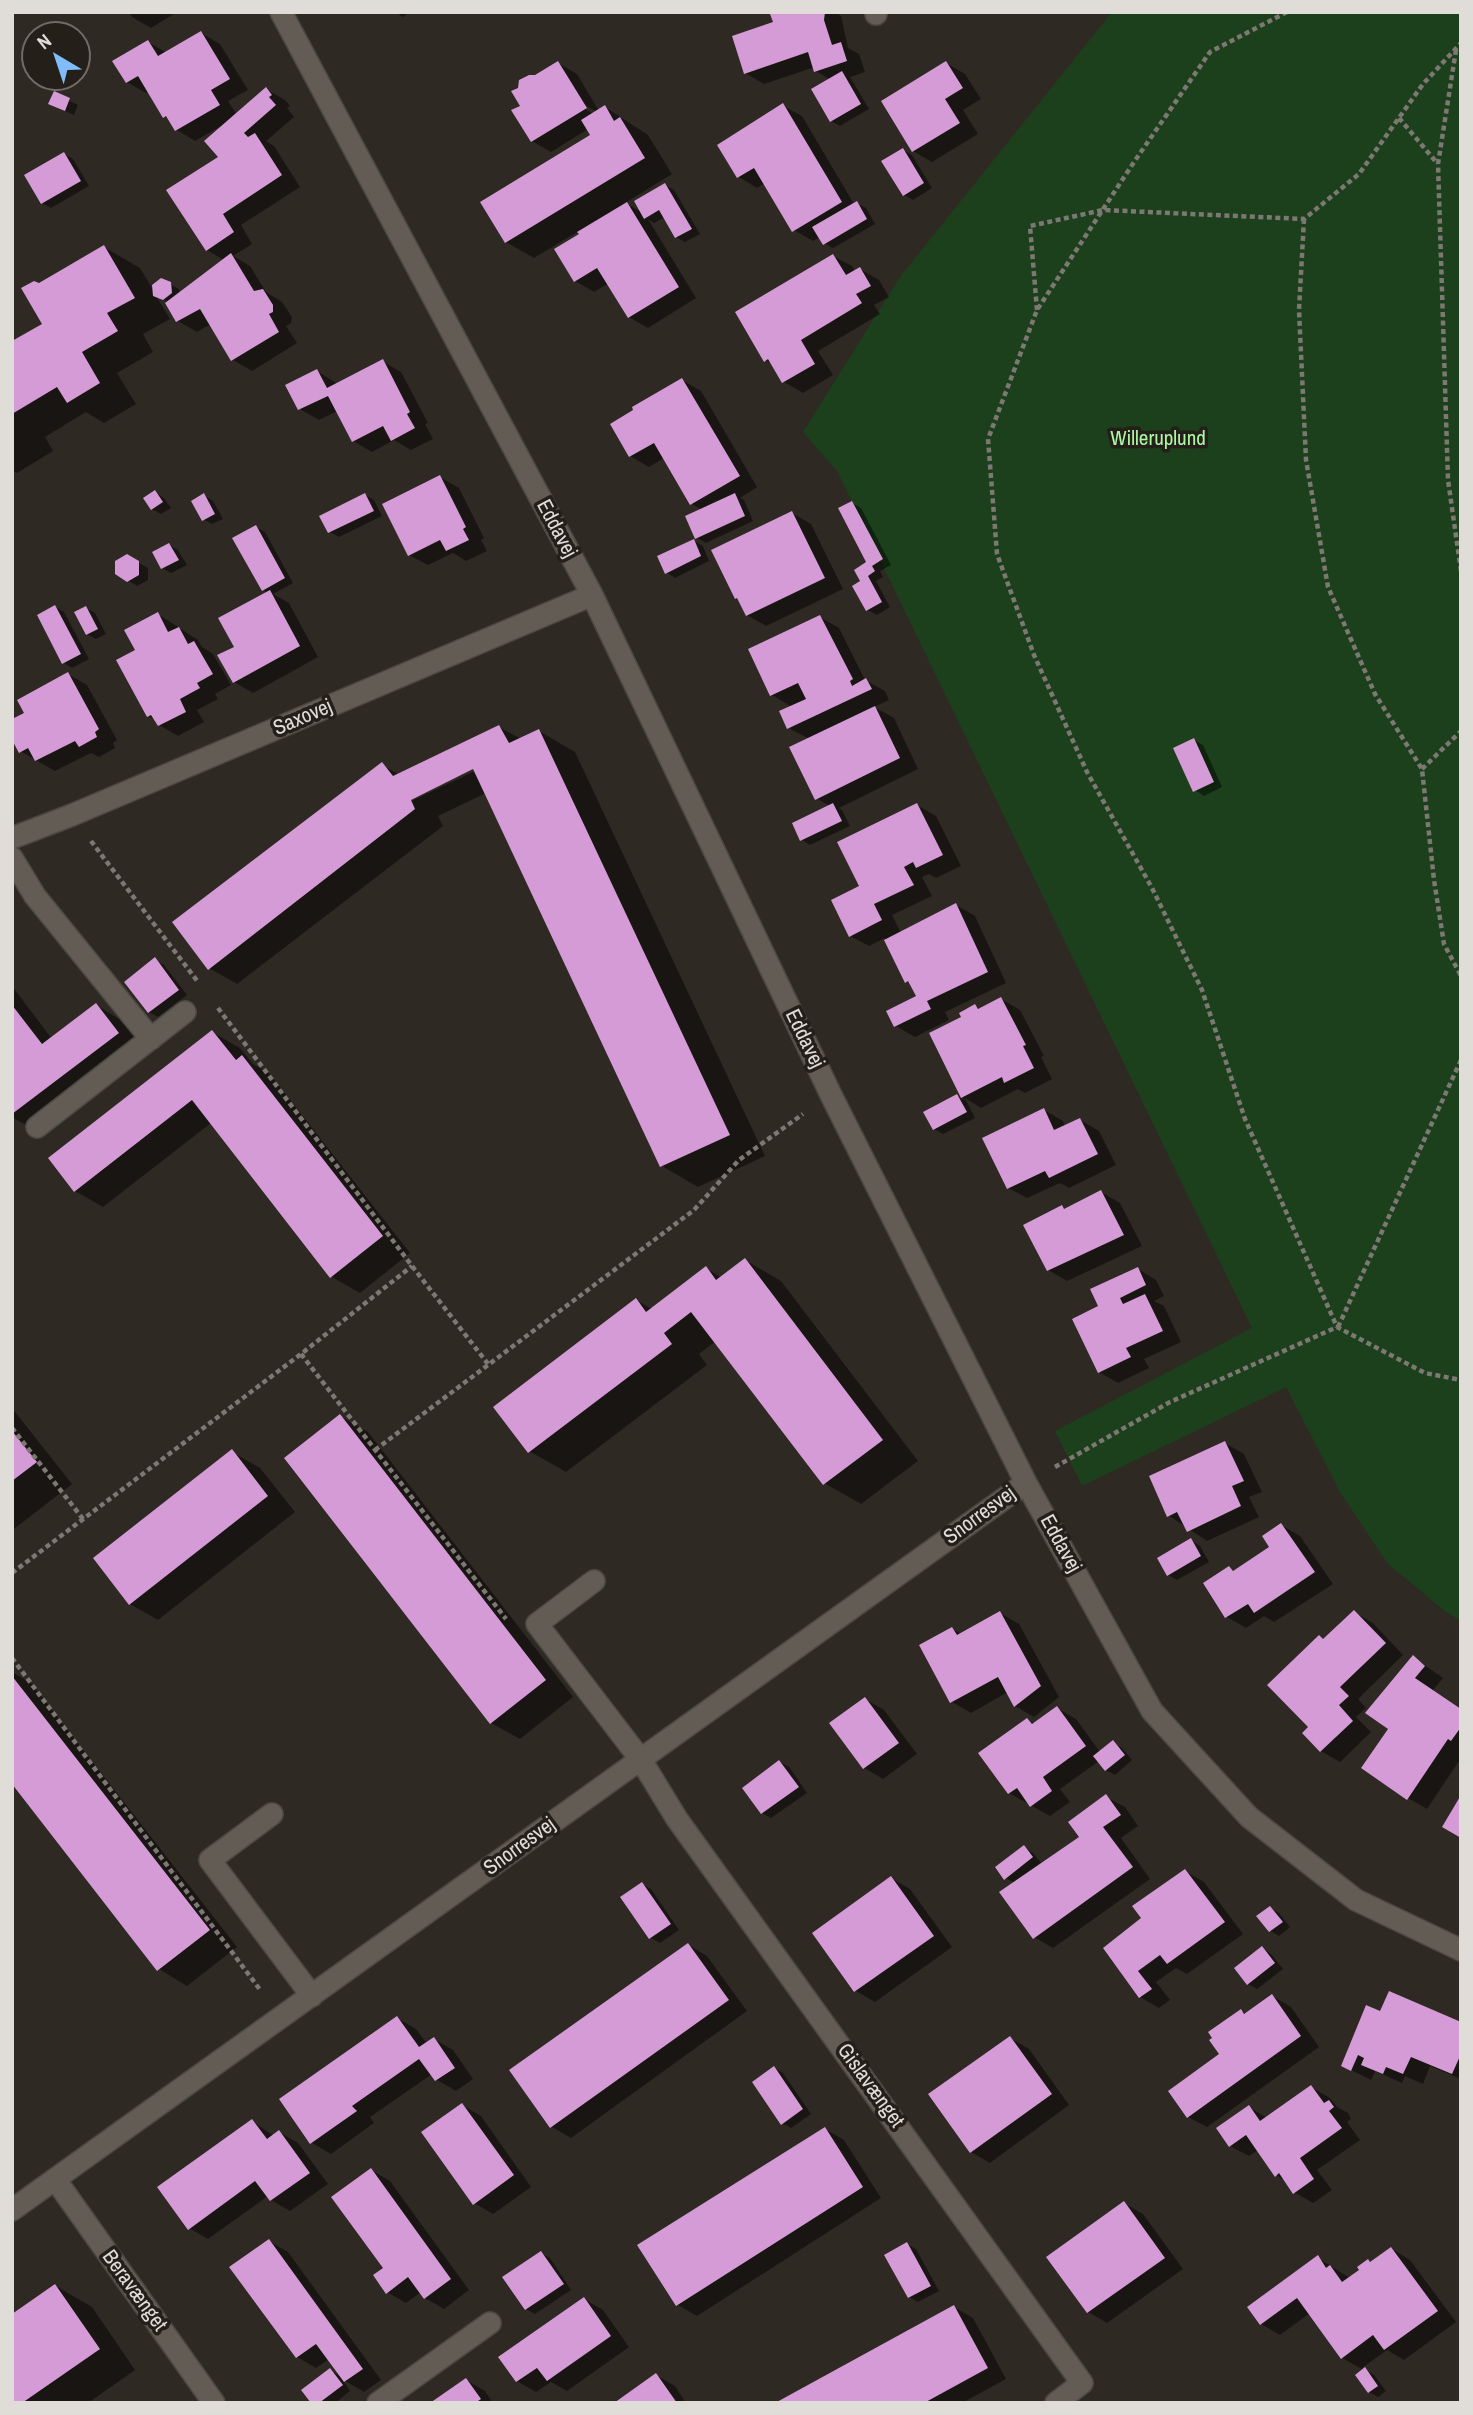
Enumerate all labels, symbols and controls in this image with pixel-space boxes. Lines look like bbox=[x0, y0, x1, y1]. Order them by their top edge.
north arrow bbox=[21, 21, 91, 91]
text: N bbox=[31, 28, 57, 55]
park label: Willeruplund bbox=[1110, 426, 1206, 452]
street label: Eddavej bbox=[530, 496, 582, 562]
street label: Saxovej bbox=[270, 694, 336, 742]
street label: Eddavej bbox=[779, 1006, 829, 1072]
street label: Snorresvej bbox=[939, 1482, 1021, 1550]
street label: Eddavej bbox=[1034, 1511, 1086, 1577]
street label: Snorresvej bbox=[479, 1813, 561, 1881]
street label: Gislavænget bbox=[831, 2039, 909, 2133]
street label: Beravænget bbox=[96, 2246, 172, 2336]

